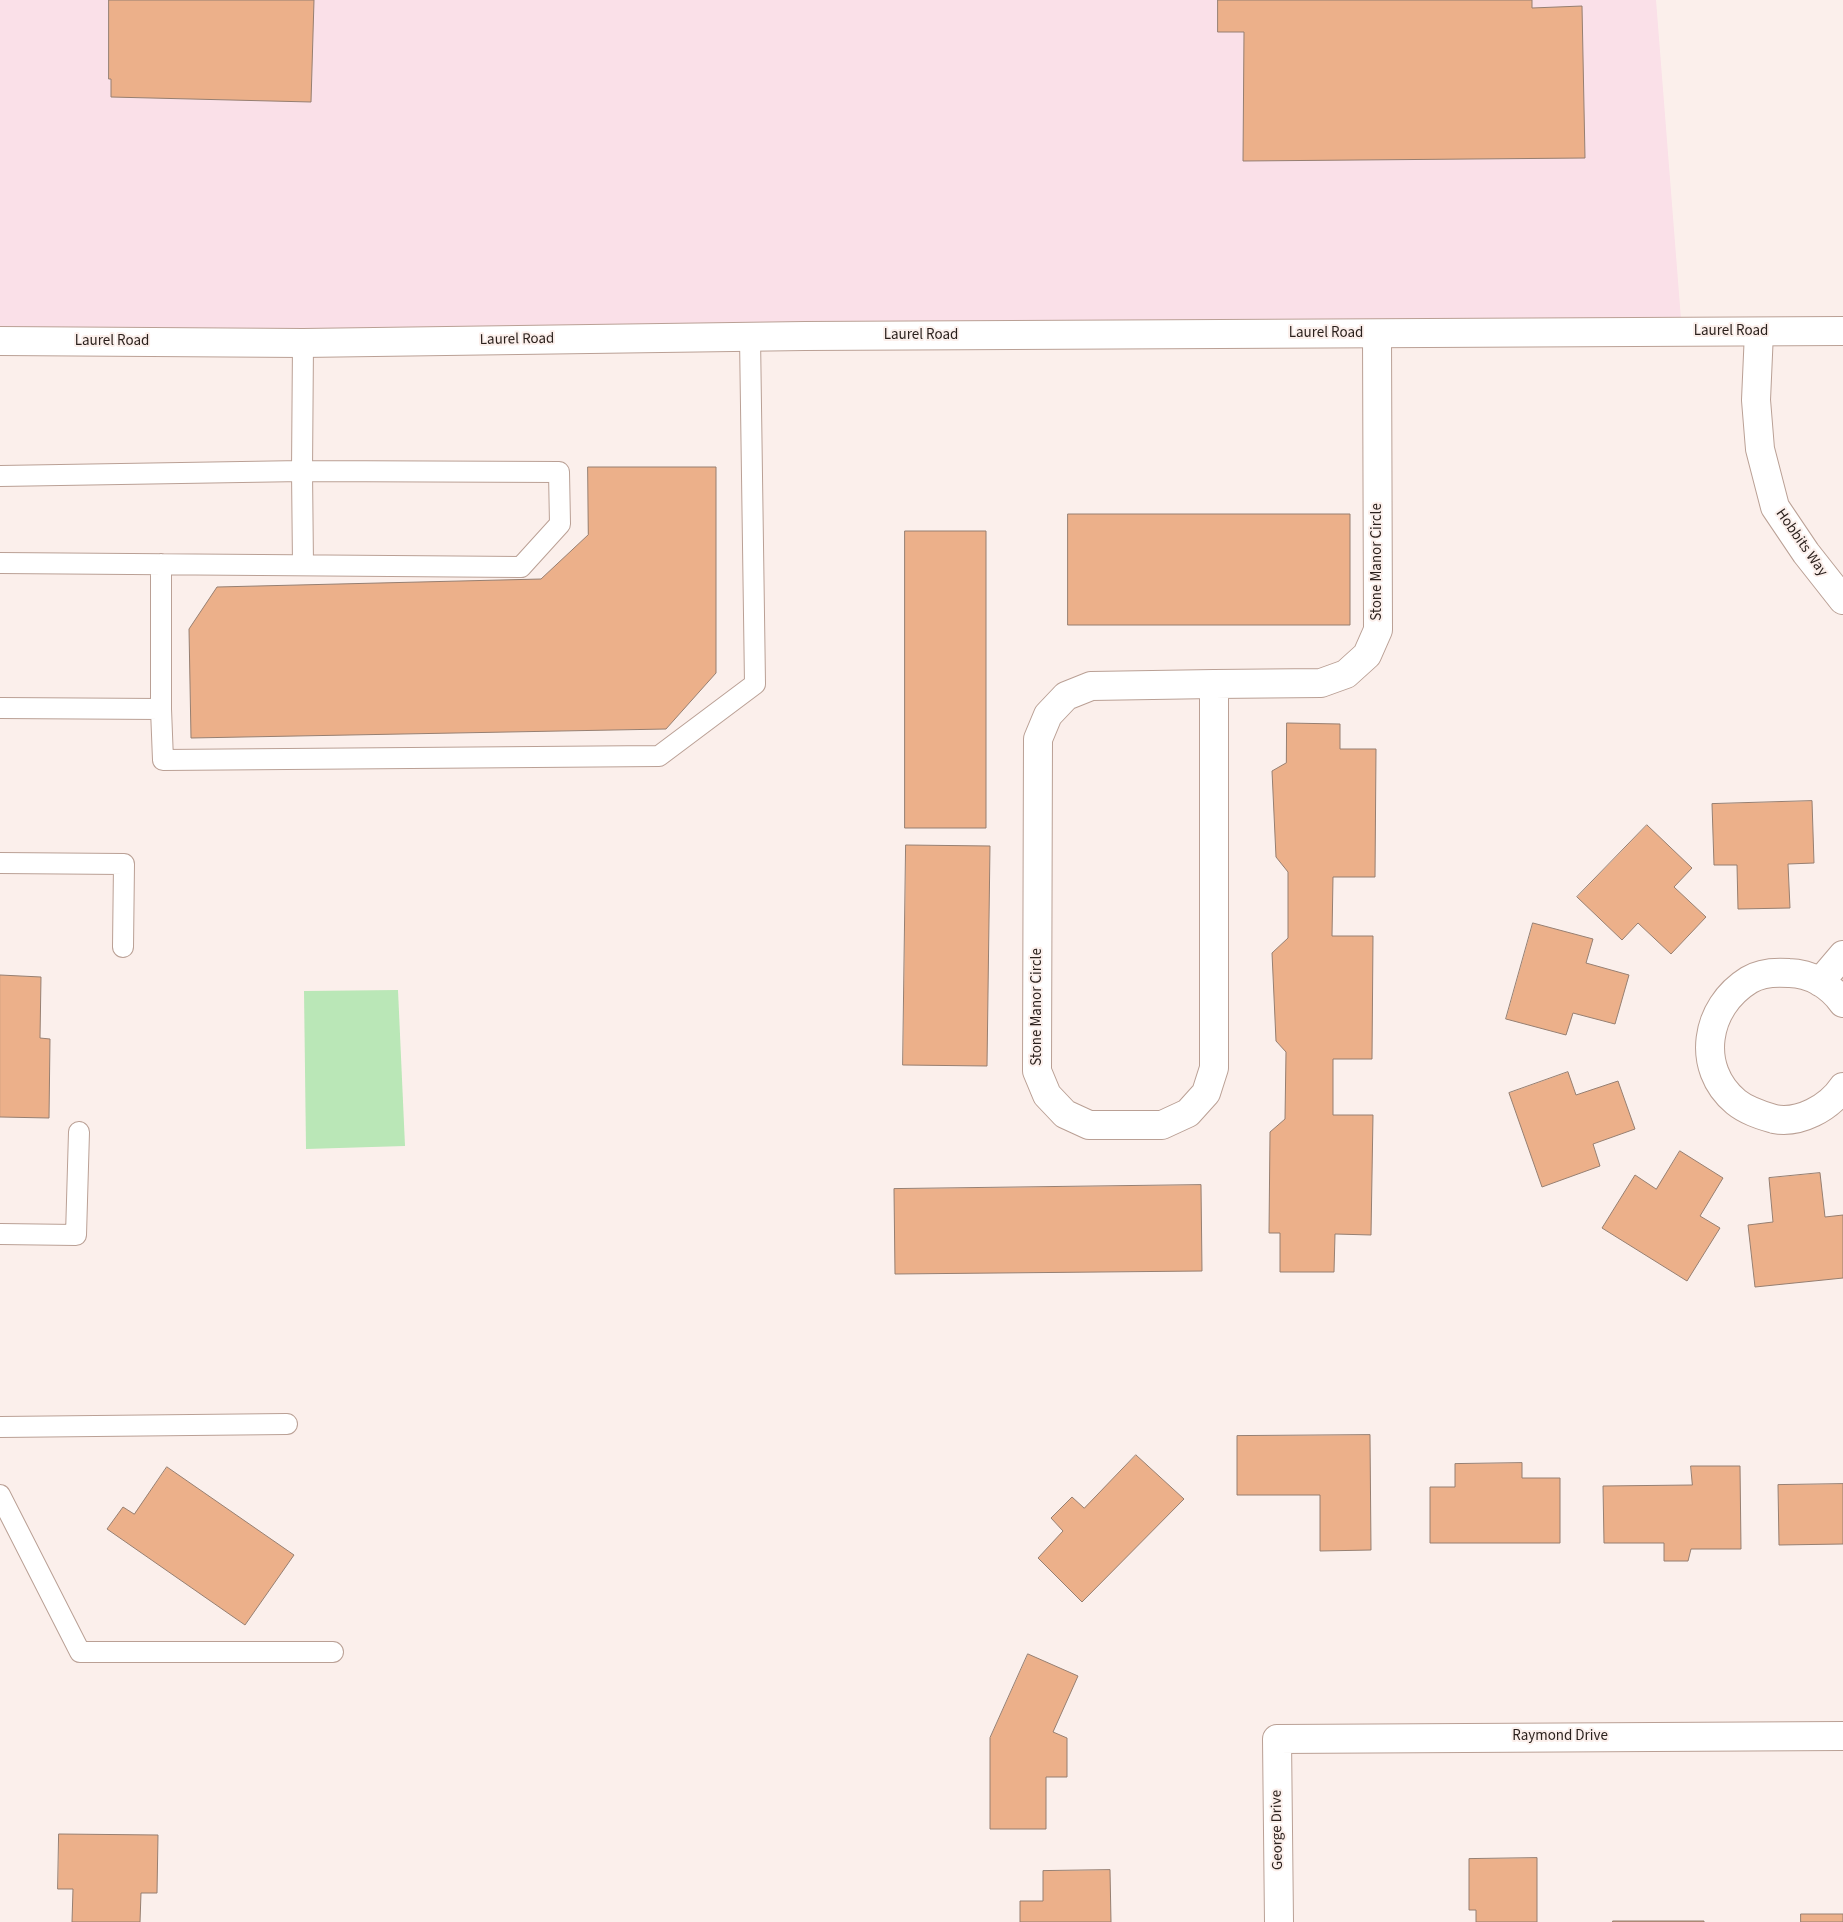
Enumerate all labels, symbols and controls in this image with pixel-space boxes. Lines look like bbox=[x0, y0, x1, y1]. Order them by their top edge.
street label: Laurel Road bbox=[1694, 323, 1768, 341]
street label: Laurel Road bbox=[1289, 325, 1363, 343]
street label: Laurel Road bbox=[884, 327, 958, 345]
street label: Laurel Road bbox=[480, 330, 554, 350]
street label: Laurel Road bbox=[75, 333, 149, 351]
street label: Stone Manor Circle bbox=[1369, 503, 1387, 621]
street label: Hobbits Way bbox=[1771, 506, 1831, 580]
street label: Stone Manor Circle bbox=[1029, 948, 1047, 1066]
street label: Raymond Drive bbox=[1512, 1728, 1608, 1746]
street label: George Drive bbox=[1268, 1790, 1288, 1870]

